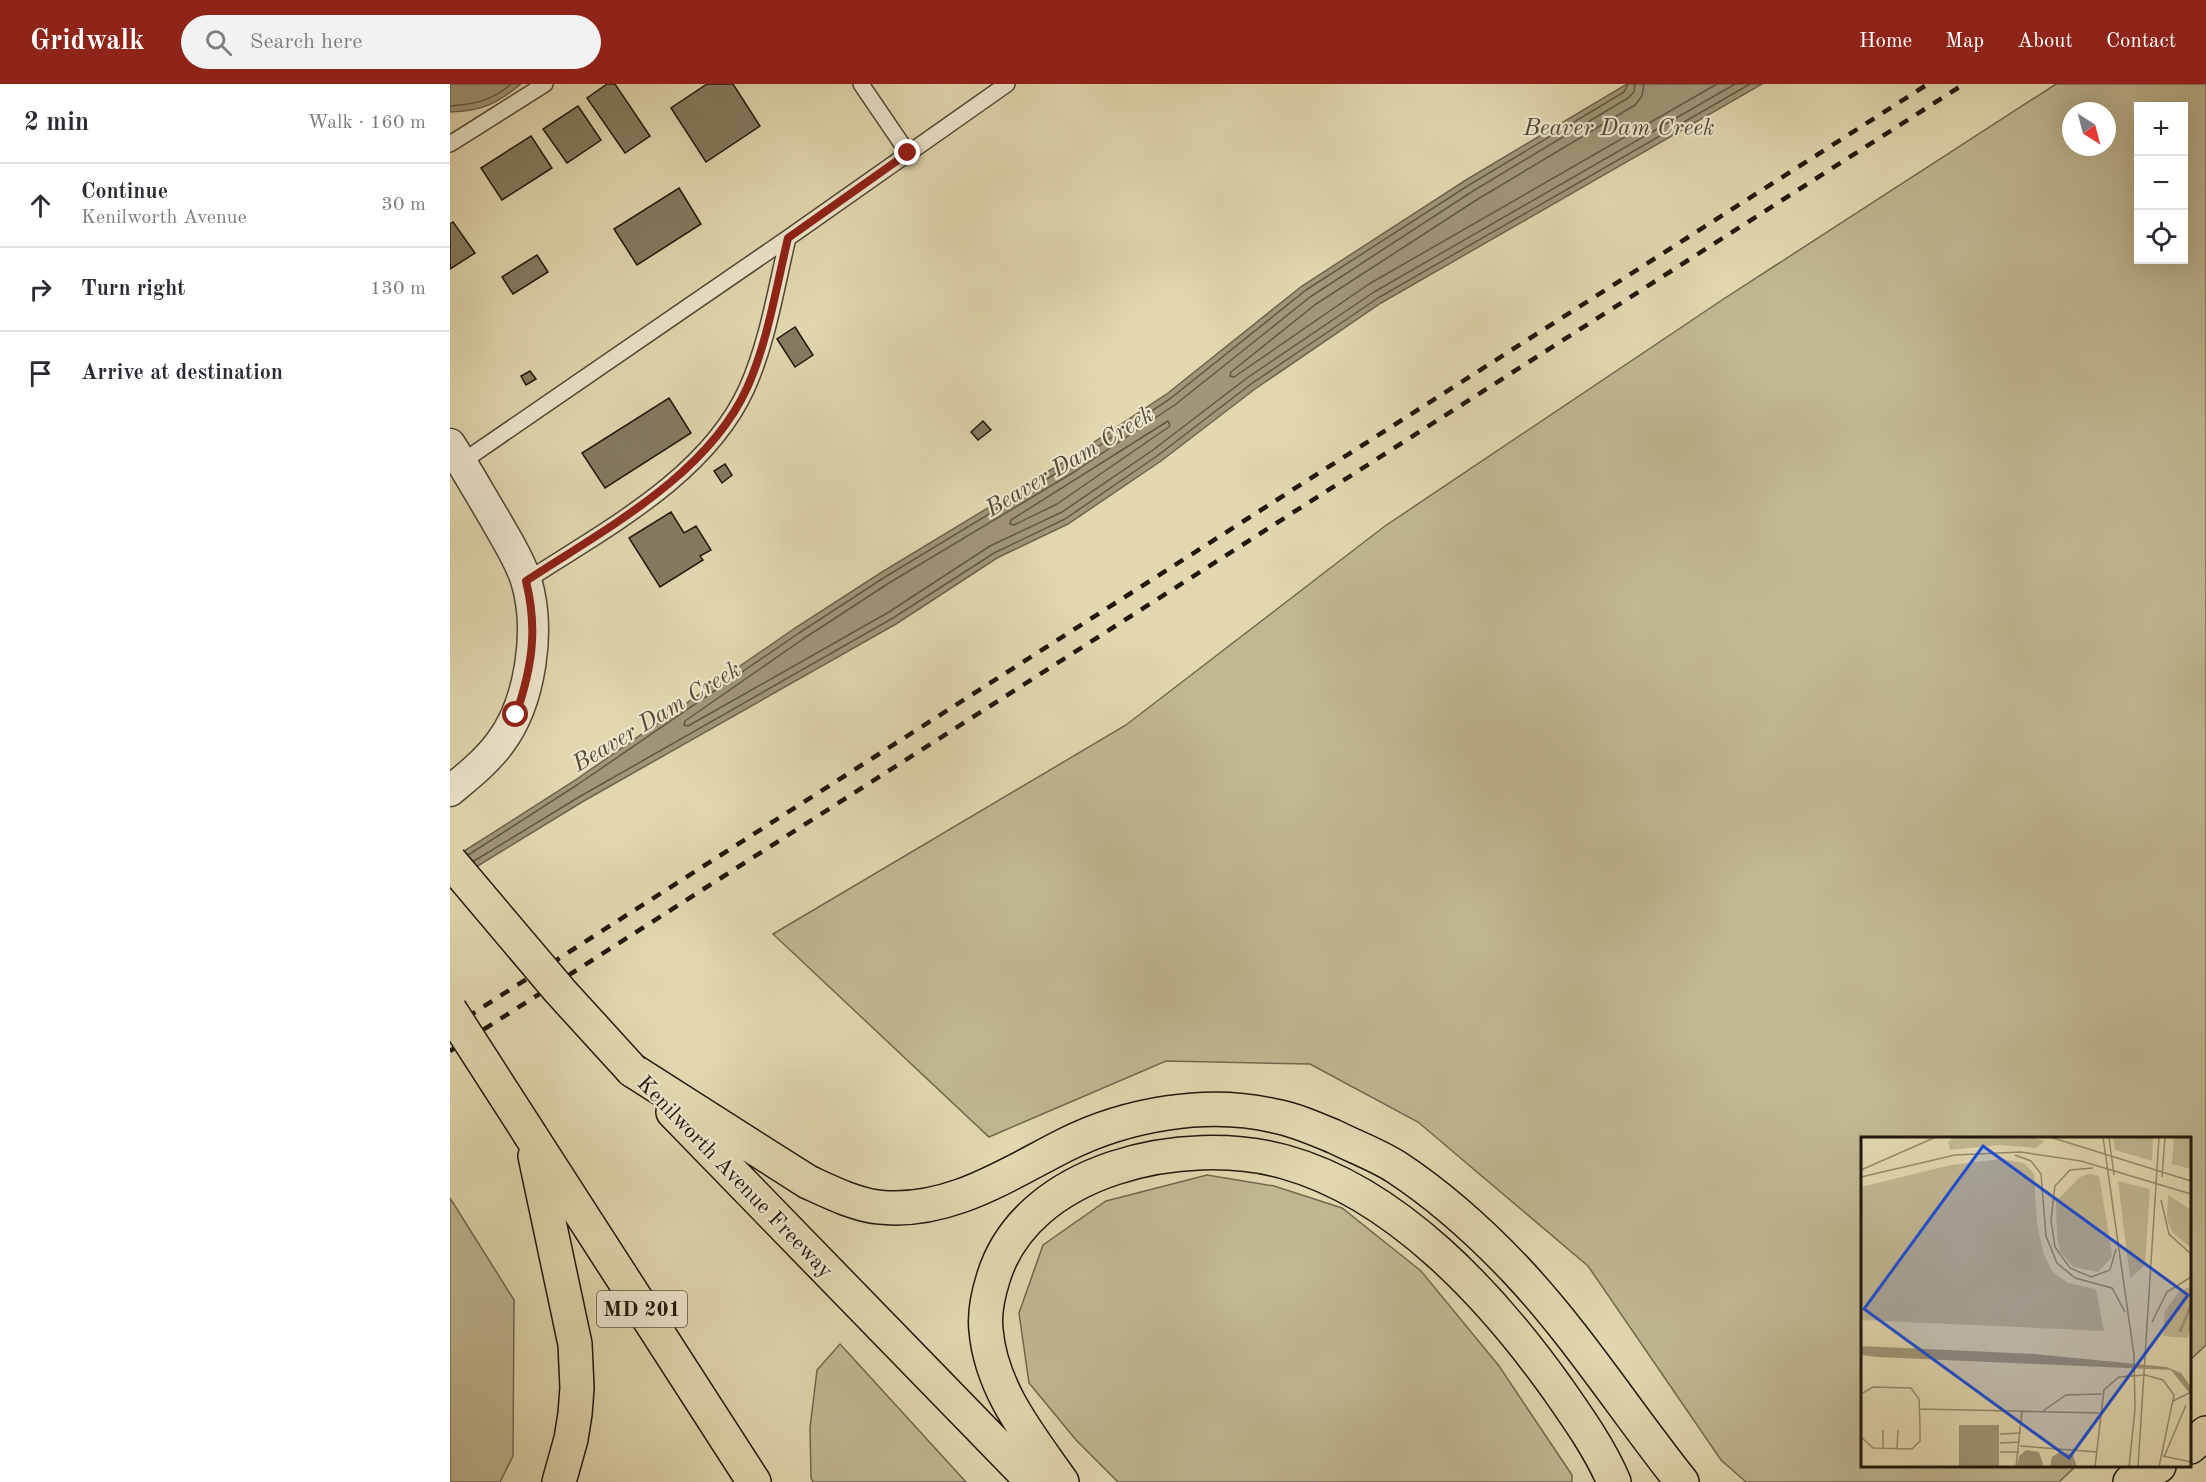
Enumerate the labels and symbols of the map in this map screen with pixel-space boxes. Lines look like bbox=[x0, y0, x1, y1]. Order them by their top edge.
north arrow bbox=[2062, 102, 2116, 156]
water label: Beaver Dam Creek bbox=[1522, 117, 1715, 141]
route end bbox=[894, 139, 920, 165]
water label: Beaver Dam Creek bbox=[981, 403, 1158, 523]
water label: Beaver Dam Creek bbox=[568, 658, 745, 778]
route start bbox=[502, 701, 528, 727]
street label: Kenilworth Avenue Freeway bbox=[633, 1072, 837, 1283]
inset map bbox=[1861, 1137, 2191, 1467]
road number: MD 201 bbox=[597, 1291, 687, 1327]

